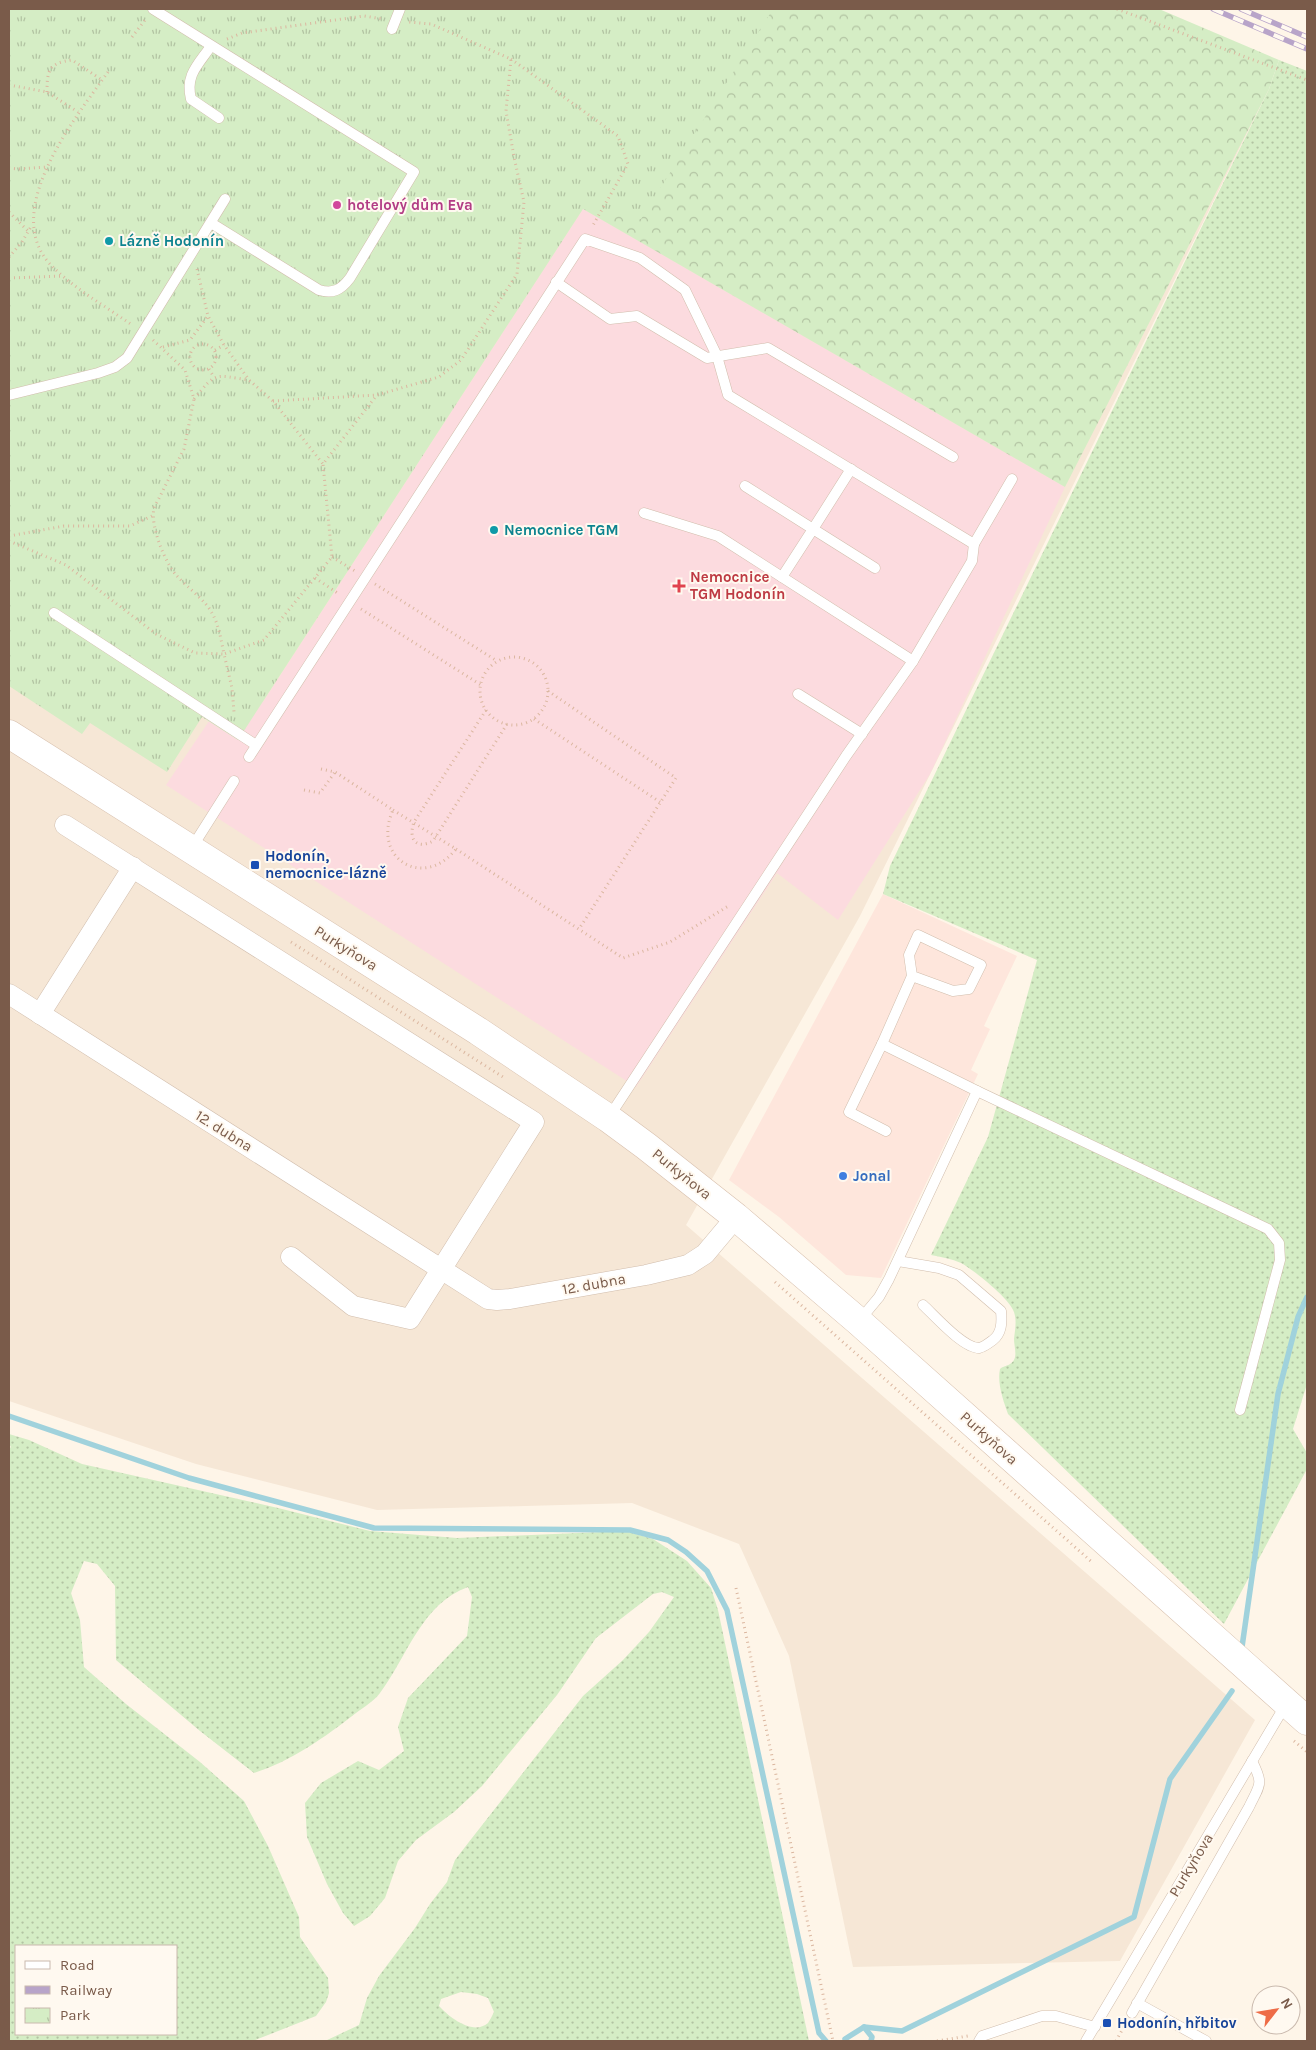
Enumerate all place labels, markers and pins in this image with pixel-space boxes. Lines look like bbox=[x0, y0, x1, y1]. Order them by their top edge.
place label: hotelový dům Eva bbox=[347, 196, 473, 214]
marker: hotelový dům Eva bbox=[331, 199, 343, 211]
place label: Lázně Hodonín bbox=[119, 232, 224, 250]
marker: Lázně Hodonín bbox=[103, 235, 115, 247]
place label: Nemocnice TGM bbox=[504, 521, 619, 539]
marker: Nemocnice TGM bbox=[488, 524, 500, 536]
place label: Nemocnice TGM Hodonín bbox=[690, 568, 785, 603]
marker: Nemocnice TGM Hodonín bbox=[672, 579, 686, 593]
place label: Hodonín, nemocnice-lázně bbox=[265, 847, 387, 882]
marker: Hodonín, nemocnice-lázně bbox=[249, 859, 261, 871]
place label: Jonal bbox=[853, 1167, 891, 1185]
marker: Jonal bbox=[837, 1170, 849, 1182]
place label: Hodonín, hřbitov bbox=[1117, 2014, 1237, 2032]
marker: Hodonín, hřbitov bbox=[1101, 2017, 1113, 2029]

